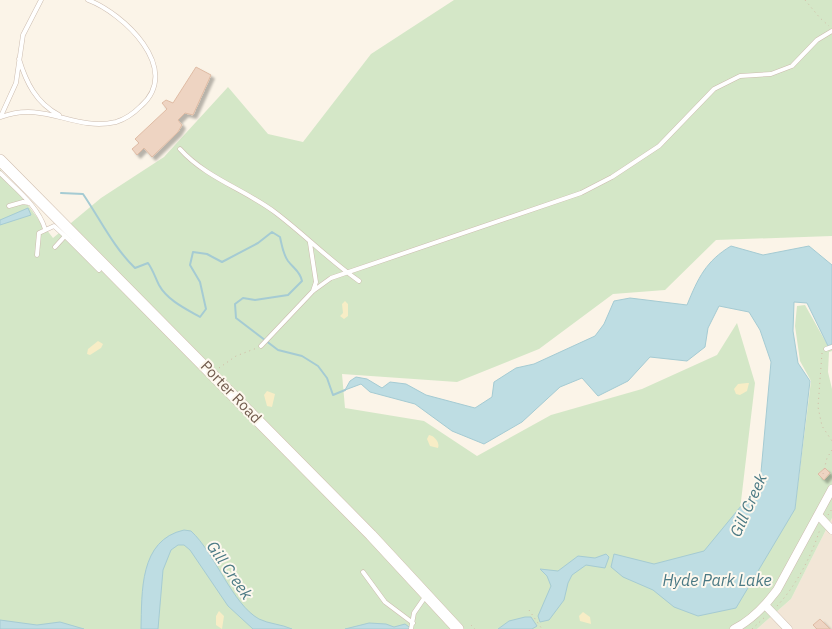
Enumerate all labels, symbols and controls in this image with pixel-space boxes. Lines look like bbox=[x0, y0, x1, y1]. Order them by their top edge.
street label: Porter Road bbox=[197, 356, 266, 427]
water label: Gill Creek bbox=[725, 470, 771, 540]
water label: Gill Creek bbox=[203, 537, 258, 604]
water label: Hyde Park Lake bbox=[662, 570, 772, 590]

